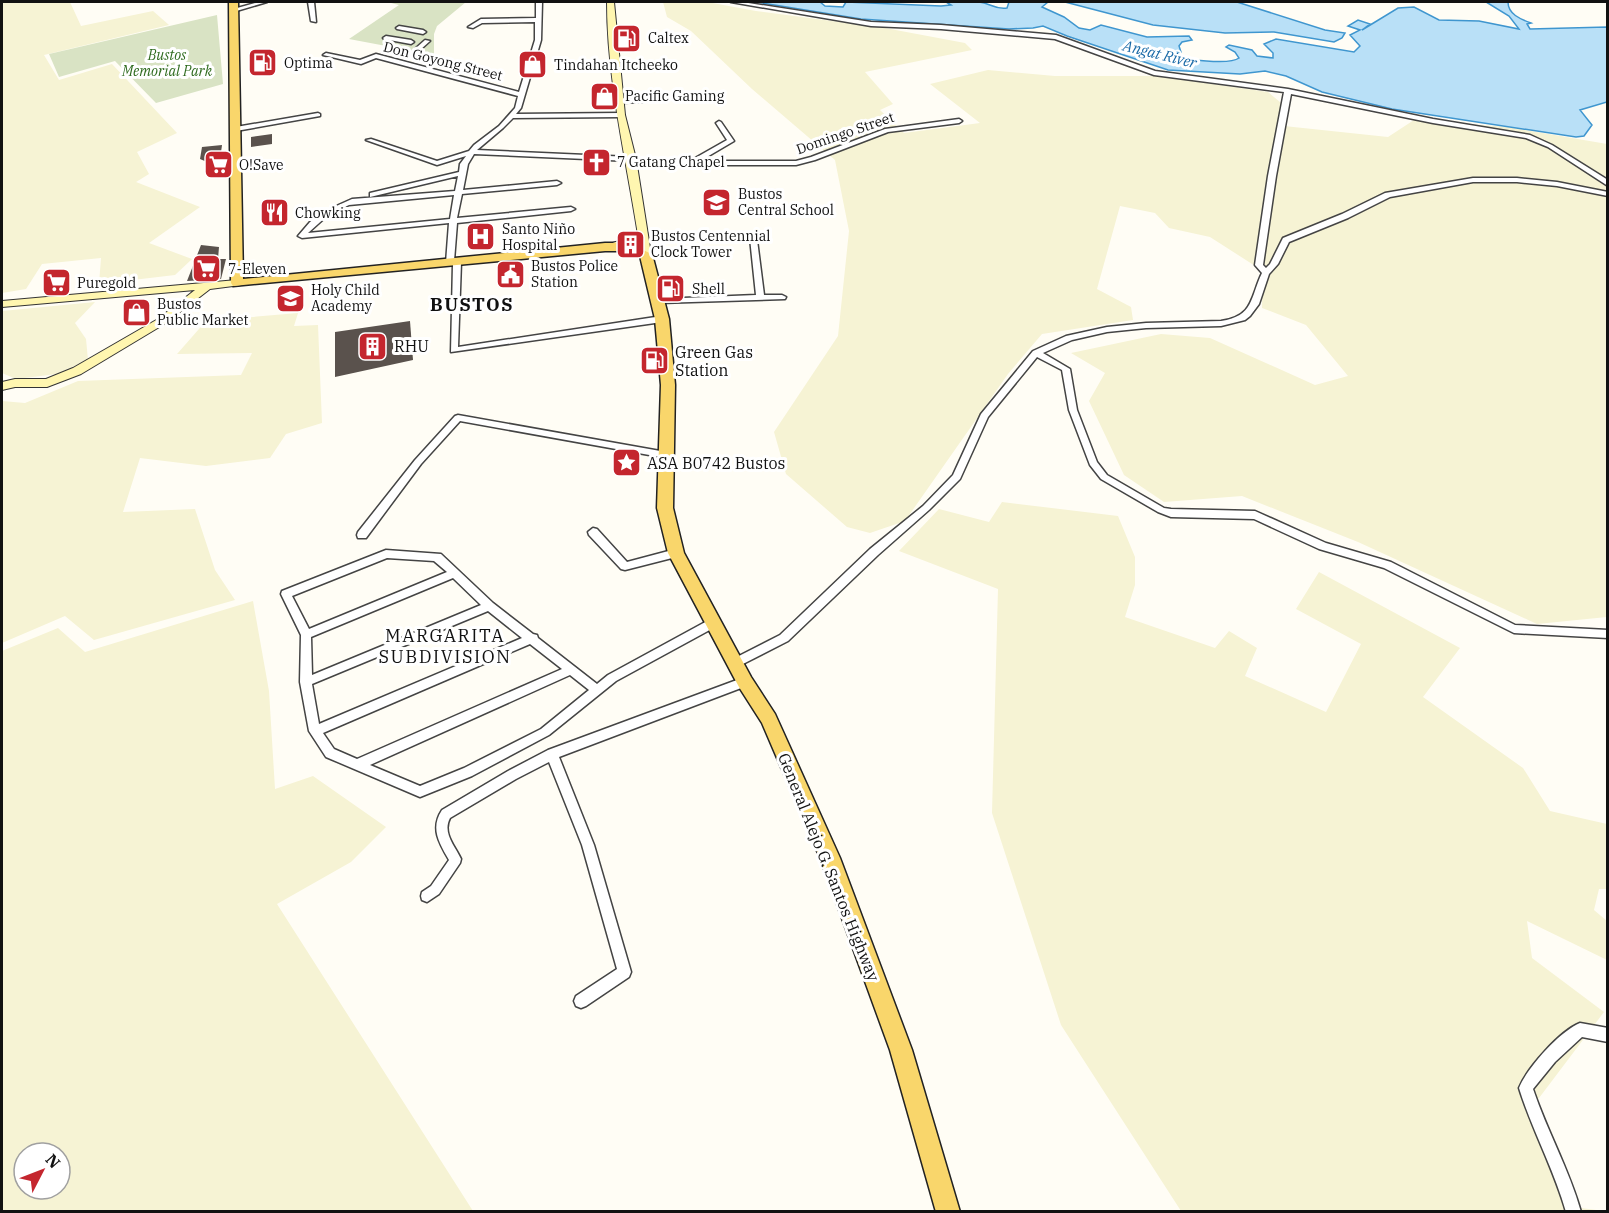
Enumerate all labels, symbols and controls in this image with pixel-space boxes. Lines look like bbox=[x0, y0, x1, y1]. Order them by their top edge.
fuel station icon: Caltex bbox=[611, 22, 643, 54]
place label: Caltex bbox=[648, 29, 689, 47]
water label: Angat River bbox=[1120, 35, 1199, 72]
street label: Don Goyong Street bbox=[382, 37, 505, 85]
park label: Bustos Memorial Park bbox=[121, 46, 213, 80]
fuel station icon: Optima bbox=[247, 47, 279, 79]
shop icon: Tindahan Itcheeko bbox=[517, 49, 549, 81]
place label: Optima bbox=[284, 54, 333, 72]
place label: Tindahan Itcheeko bbox=[554, 56, 678, 74]
shop icon: Pacific Gaming bbox=[588, 80, 620, 112]
place label: Pacific Gaming bbox=[625, 87, 725, 105]
street label: Domingo Street bbox=[794, 108, 896, 158]
church icon: 7 Gatang Chapel bbox=[580, 146, 612, 178]
supermarket icon: O!Save bbox=[202, 149, 234, 181]
place label: 7 Gatang Chapel bbox=[617, 153, 725, 171]
place label: O!Save bbox=[239, 156, 283, 174]
place label: Bustos Central School bbox=[738, 185, 834, 219]
school or university icon: Bustos Central School bbox=[701, 186, 733, 218]
restaurant icon: Chowking bbox=[258, 197, 290, 229]
place label: Chowking bbox=[295, 204, 361, 222]
place label: Santo Niño Hospital bbox=[502, 220, 575, 254]
hospital icon: Santo Niño Hospital bbox=[465, 221, 497, 253]
place label: Bustos Centennial Clock Tower bbox=[651, 227, 771, 261]
building icon: Bustos Centennial Clock Tower bbox=[614, 228, 646, 260]
supermarket icon: 7-Eleven bbox=[191, 253, 223, 285]
place label: Bustos Police Station bbox=[531, 257, 618, 291]
public building icon: Bustos Police Station bbox=[494, 258, 526, 290]
place label: 7-Eleven bbox=[228, 260, 286, 278]
supermarket icon: Puregold bbox=[40, 267, 72, 299]
fuel station icon: Shell bbox=[655, 273, 687, 305]
place label: Puregold bbox=[77, 274, 137, 292]
place label: Shell bbox=[692, 280, 725, 298]
place label: Holy Child Academy bbox=[311, 281, 380, 315]
school or university icon: Holy Child Academy bbox=[274, 282, 306, 314]
district label: BUSTOS bbox=[430, 293, 514, 316]
place label: Bustos Public Market bbox=[157, 295, 248, 329]
shop icon: Bustos Public Market bbox=[120, 296, 152, 328]
building icon: RHU bbox=[357, 330, 389, 362]
place label: RHU bbox=[394, 336, 429, 356]
place label: Green Gas Station bbox=[675, 342, 753, 380]
fuel station icon: Green Gas Station bbox=[638, 345, 670, 377]
place icon: ASA B0742 Bustos bbox=[610, 447, 642, 479]
place label: ASA B0742 Bustos bbox=[647, 453, 785, 473]
district label: MARGARITA SUBDIVISION bbox=[378, 624, 512, 668]
street label: General Alejo G. Santos Highway bbox=[774, 750, 884, 984]
north arrow bbox=[12, 1141, 72, 1201]
text: N bbox=[41, 1150, 65, 1172]

